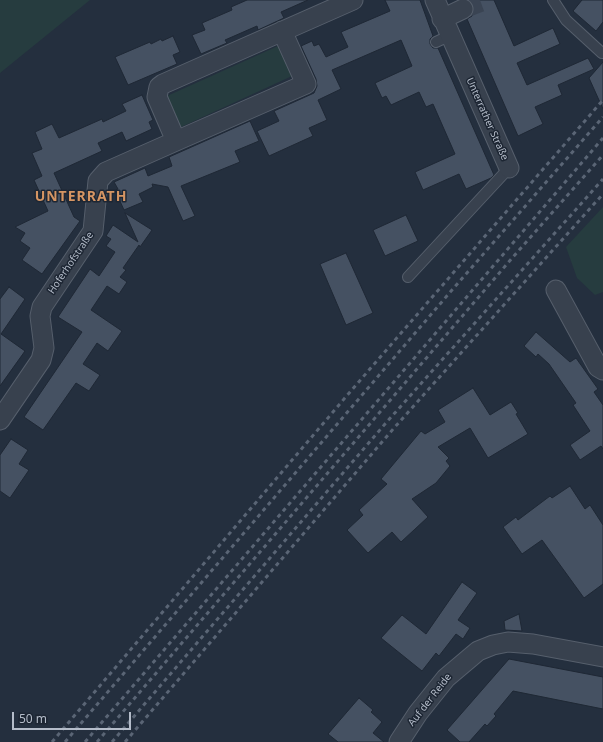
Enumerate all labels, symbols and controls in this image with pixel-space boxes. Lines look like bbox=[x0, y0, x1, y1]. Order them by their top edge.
street label: Unterrather Straße bbox=[463, 76, 511, 162]
district label: UNTERRATH bbox=[35, 189, 127, 205]
street label: Hoferhofstraße bbox=[46, 230, 96, 296]
street label: Auf der Reide bbox=[406, 671, 454, 729]
scale bar bbox=[14, 704, 133, 730]
text: 50 m bbox=[19, 710, 47, 727]

